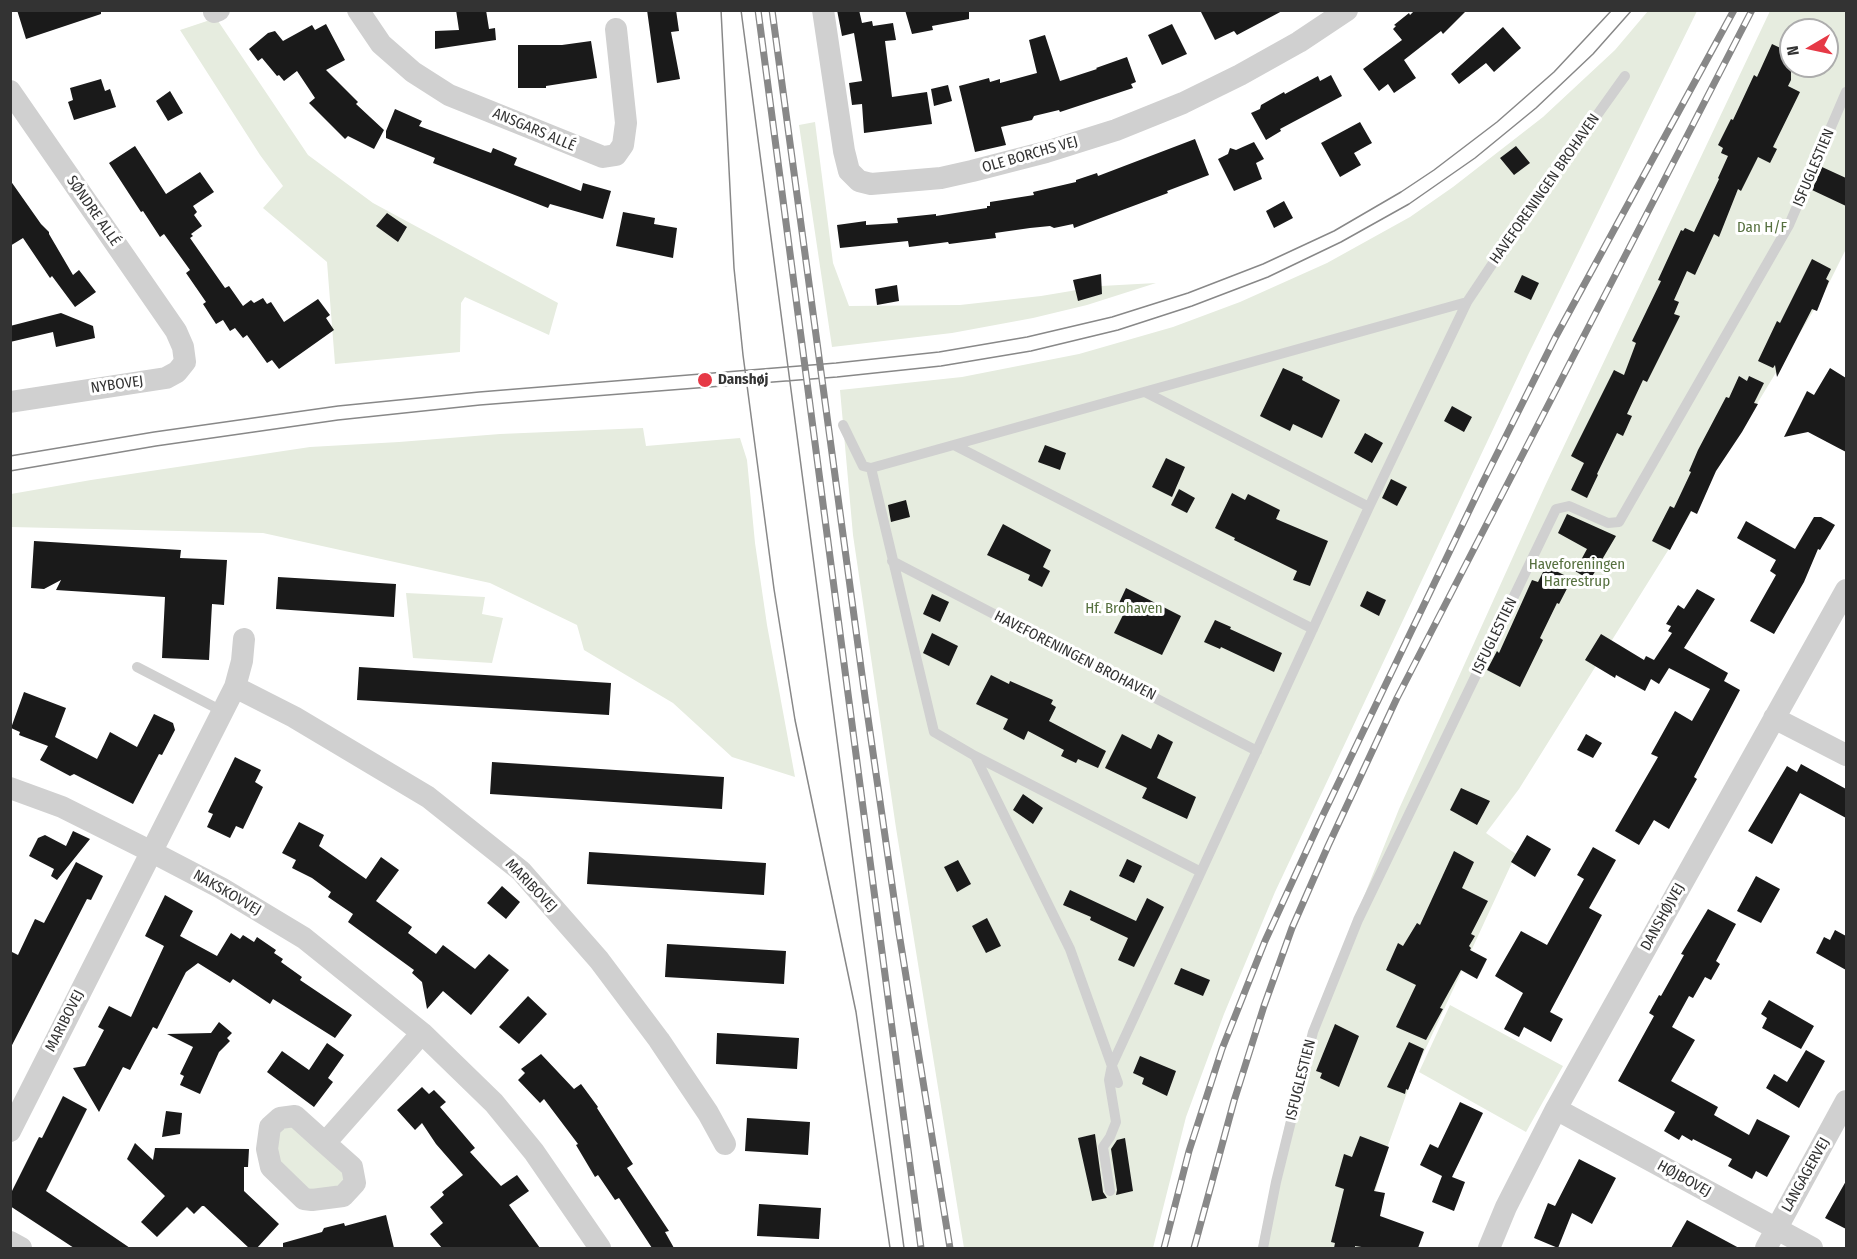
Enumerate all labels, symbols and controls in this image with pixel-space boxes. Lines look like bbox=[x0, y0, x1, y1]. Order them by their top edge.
north arrow bbox=[1779, 18, 1839, 78]
text: N bbox=[1783, 44, 1803, 57]
street label: ANSGARS ALLÉ bbox=[490, 104, 578, 156]
street label: HAVEFORENINGEN BROHAVEN bbox=[1486, 111, 1604, 267]
street label: ISFUGLESTIEN bbox=[1789, 126, 1839, 210]
street label: OLE BORCHS VEJ bbox=[980, 133, 1080, 177]
street label: SØNDRE ALLÉ bbox=[62, 172, 124, 250]
park label: Dan H/F bbox=[1737, 219, 1787, 237]
marker: Danshøj bbox=[696, 371, 714, 389]
place label: Danshøj bbox=[718, 371, 768, 389]
street label: NYBOVEJ bbox=[90, 372, 144, 398]
park label: Haveforeningen Harrestrup bbox=[1529, 556, 1625, 591]
street label: ISFUGLESTIEN bbox=[1469, 595, 1521, 677]
park label: Hf. Brohaven bbox=[1085, 600, 1163, 618]
street label: HAVEFORENINGEN BROHAVEN bbox=[991, 607, 1159, 705]
street label: MARIBOVEJ bbox=[501, 856, 561, 916]
street label: NAKSKOVVEJ bbox=[190, 866, 264, 920]
street label: DANSHØJVEJ bbox=[1637, 880, 1689, 954]
street label: MARIBOVEJ bbox=[42, 987, 88, 1055]
street label: ISFUGLESTIEN bbox=[1282, 1038, 1320, 1122]
street label: LANGAGERVEJ bbox=[1778, 1135, 1834, 1215]
street label: HØJBOVEJ bbox=[1654, 1157, 1714, 1201]

